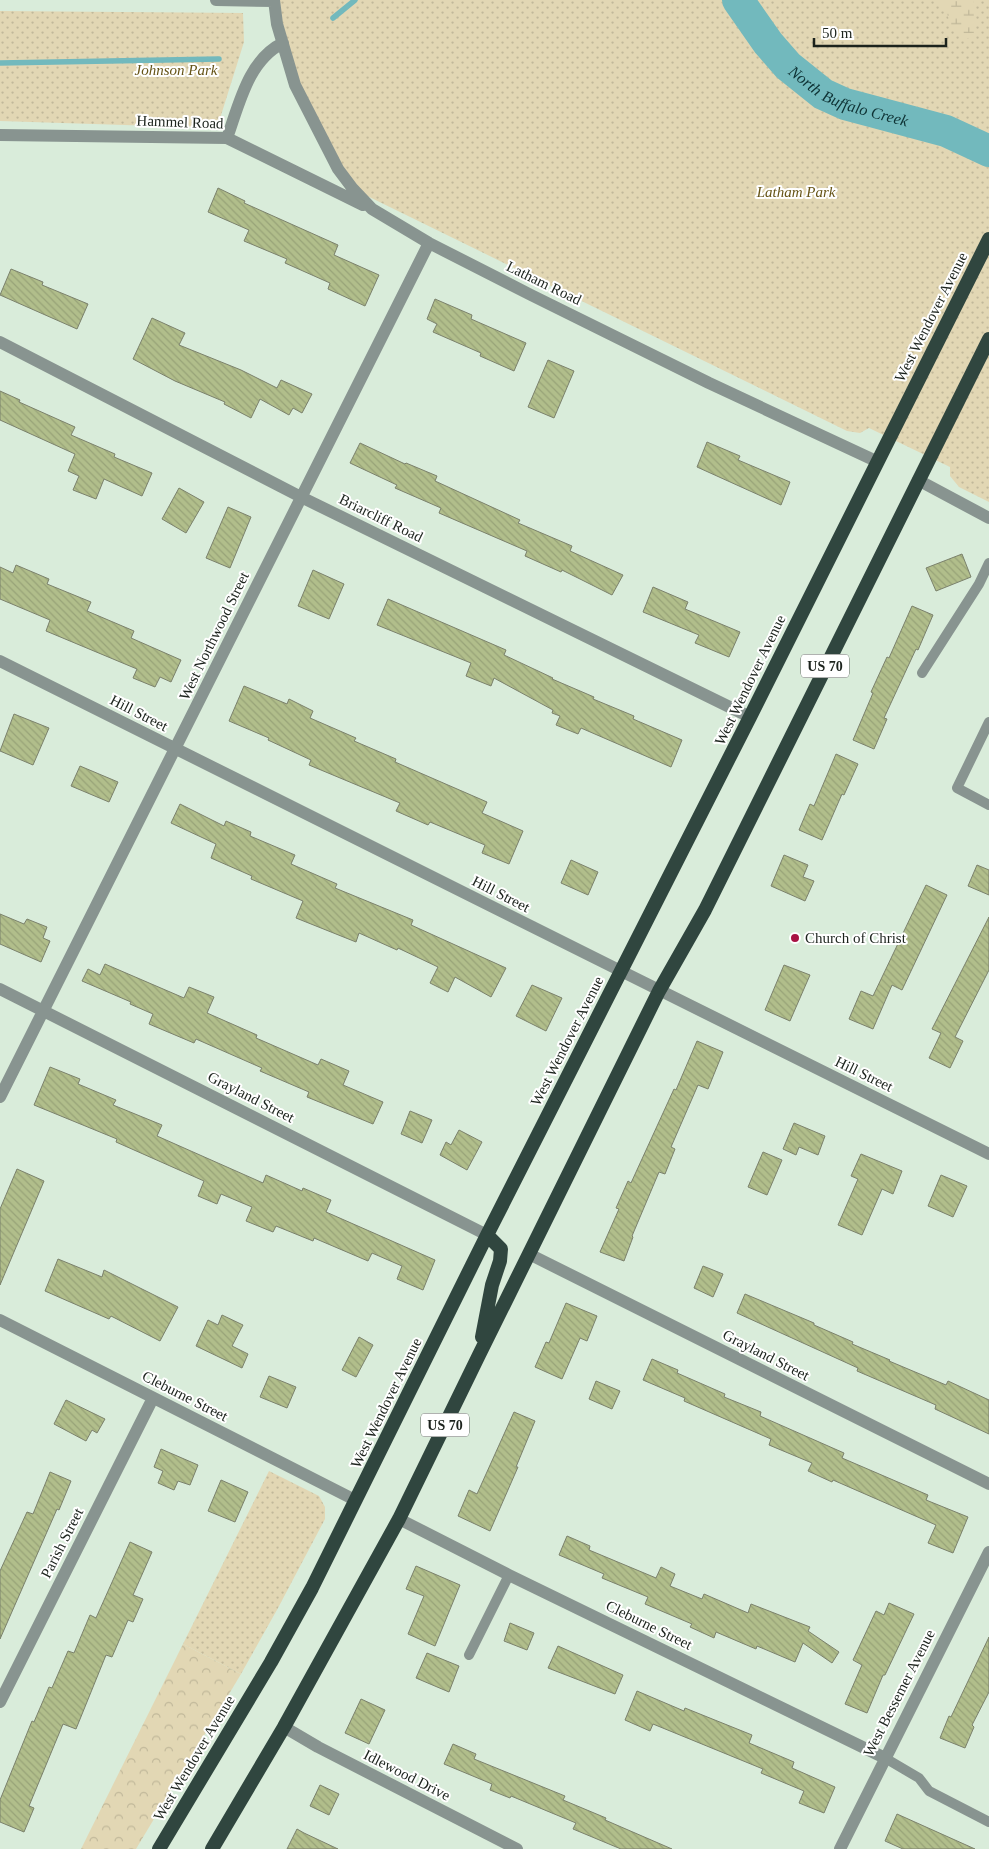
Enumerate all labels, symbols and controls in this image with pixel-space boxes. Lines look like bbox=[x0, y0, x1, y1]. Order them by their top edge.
scale bar bbox=[814, 15, 946, 47]
text: 50 m bbox=[822, 25, 853, 41]
park label: Johnson Park bbox=[135, 62, 218, 78]
water label: North Buffalo Creek bbox=[785, 62, 911, 130]
street label: Hammel Road bbox=[136, 112, 224, 132]
park label: Latham Park bbox=[756, 184, 836, 200]
street label: West Wendover Avenue bbox=[891, 249, 971, 384]
street label: Latham Road bbox=[504, 258, 584, 308]
street label: Briarcliff Road bbox=[337, 491, 426, 545]
street label: West Northwood Street bbox=[176, 569, 252, 703]
street label: West Wendover Avenue bbox=[712, 612, 789, 748]
road number: US 70 bbox=[801, 654, 849, 678]
street label: Hill Street bbox=[108, 692, 171, 735]
street label: Hill Street bbox=[470, 873, 533, 916]
place label: Church of Christ bbox=[805, 930, 907, 946]
marker: Church of Christ bbox=[789, 932, 801, 944]
street label: West Wendover Avenue bbox=[527, 973, 607, 1108]
street label: Hill Street bbox=[833, 1053, 896, 1095]
street label: Grayland Street bbox=[205, 1068, 297, 1126]
street label: Grayland Street bbox=[720, 1326, 812, 1384]
street label: West Wendover Avenue bbox=[348, 1335, 425, 1471]
street label: Cleburne Street bbox=[140, 1368, 231, 1425]
road number: US 70 bbox=[421, 1414, 469, 1436]
street label: Parish Street bbox=[38, 1505, 87, 1581]
street label: Cleburne Street bbox=[603, 1597, 695, 1653]
street label: West Bessemer Avenue bbox=[860, 1627, 938, 1759]
street label: West Wendover Avenue bbox=[150, 1692, 238, 1823]
street label: Idlewood Drive bbox=[361, 1746, 453, 1804]

